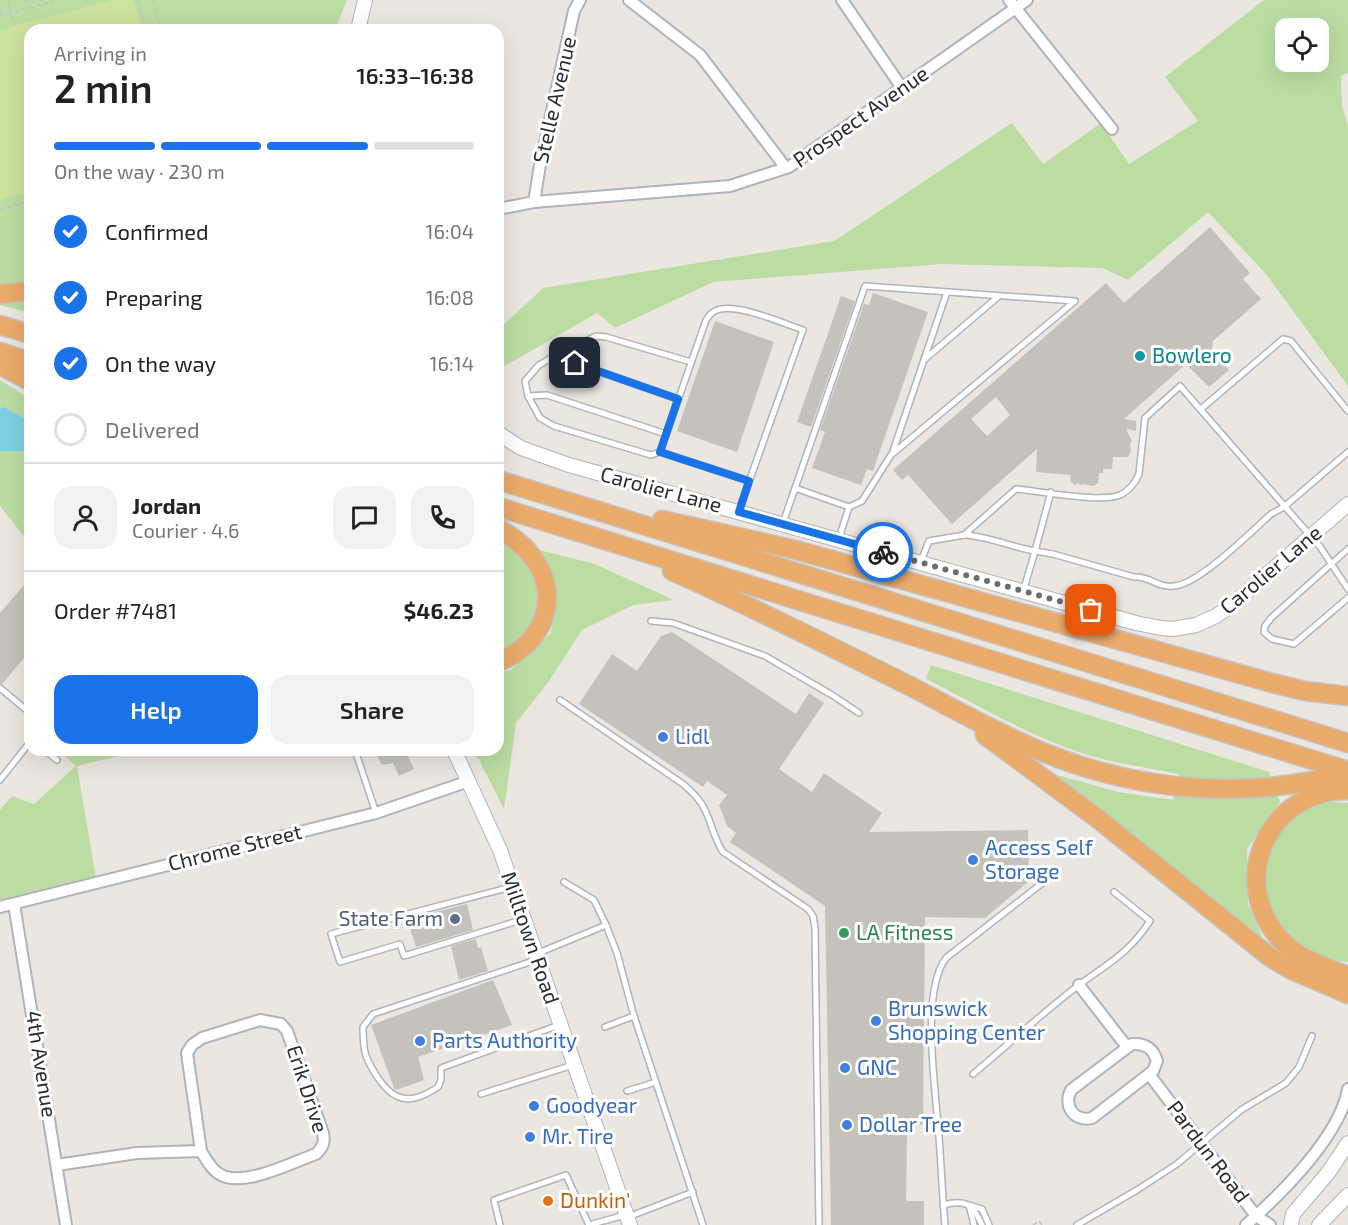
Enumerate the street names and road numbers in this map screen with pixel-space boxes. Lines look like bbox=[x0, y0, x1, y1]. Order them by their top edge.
street label: Stelle Avenue bbox=[527, 34, 580, 165]
street label: Prospect Avenue bbox=[788, 60, 933, 172]
street label: Carolier Lane bbox=[598, 460, 725, 517]
street label: Carolier Lane bbox=[1214, 519, 1326, 619]
street label: Chrome Street bbox=[165, 818, 304, 875]
street label: Milltown Road bbox=[497, 868, 566, 1007]
street label: 4th Avenue bbox=[22, 1009, 63, 1119]
street label: Erik Drive bbox=[283, 1042, 334, 1135]
street label: Pardun Road bbox=[1163, 1095, 1256, 1207]

